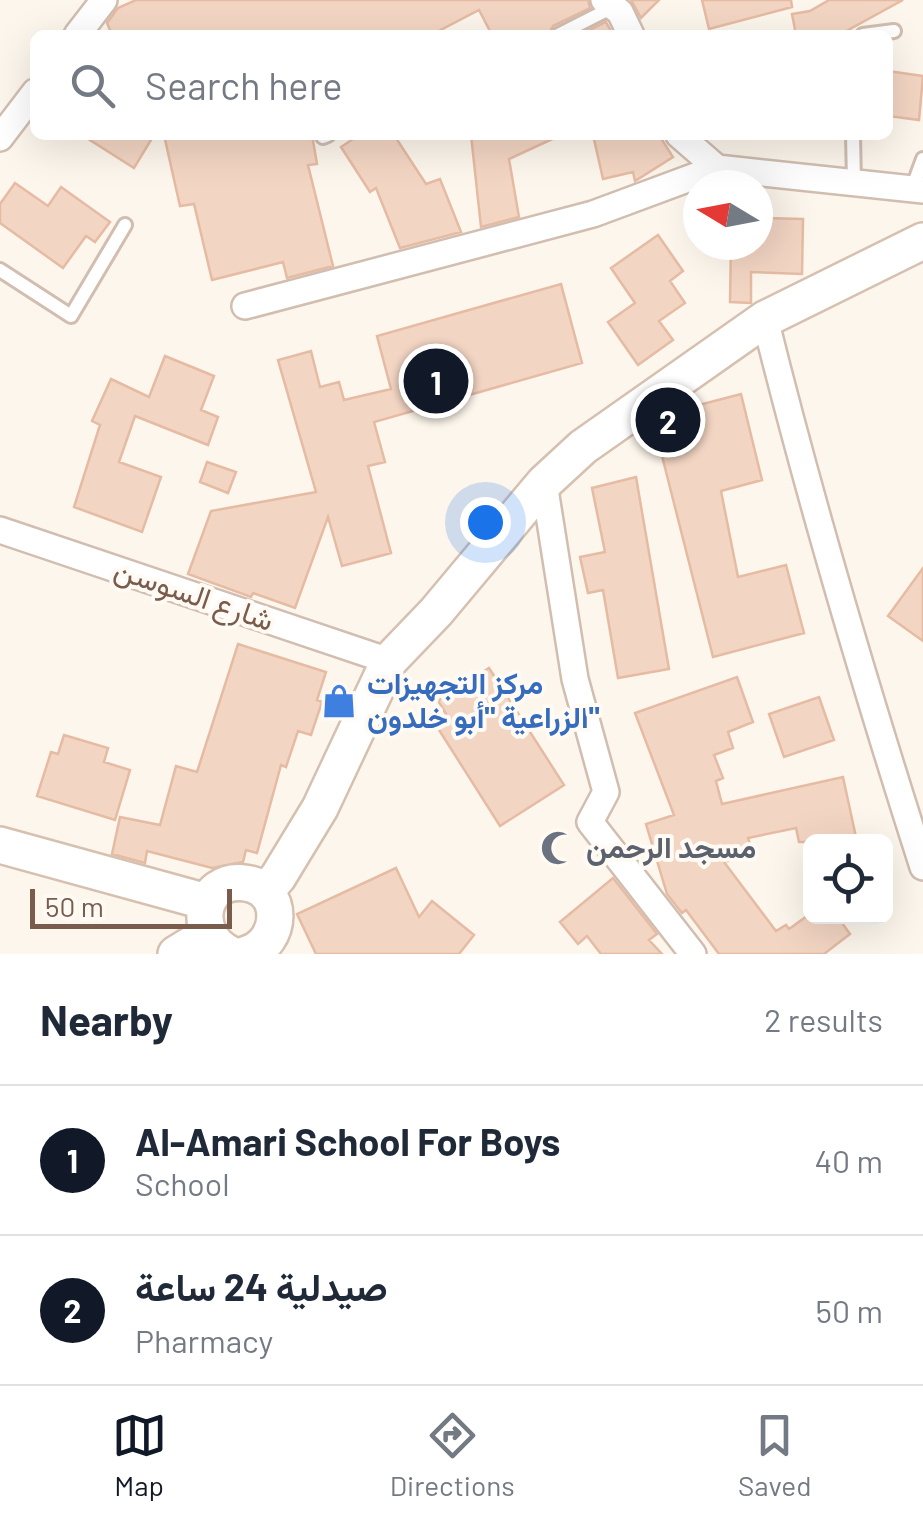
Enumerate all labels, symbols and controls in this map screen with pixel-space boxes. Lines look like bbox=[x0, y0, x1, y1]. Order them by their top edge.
search box bbox=[30, 30, 893, 140]
icon: search bbox=[65, 58, 120, 113]
text: Search here bbox=[145, 62, 343, 108]
north arrow bbox=[683, 170, 773, 260]
pin: 1 bbox=[404, 344, 468, 418]
pin: 2 bbox=[636, 382, 700, 458]
your location bbox=[460, 497, 511, 548]
street label: شارع السوسن bbox=[109, 549, 279, 641]
place label: مركز التجهيزات الزراعية "أبو خلدون" bbox=[367, 664, 600, 736]
shop icon: مركز التجهيزات الزراعية "أبو خلدون" bbox=[320, 682, 358, 720]
place label: مسجد الرحمن bbox=[586, 828, 756, 866]
mosque icon: مسجد الرحمن bbox=[539, 829, 577, 867]
map controls bbox=[803, 834, 893, 924]
button: locate bbox=[803, 834, 893, 924]
scale bar bbox=[30, 884, 232, 928]
text: 50 m bbox=[45, 889, 104, 923]
text: Nearby bbox=[40, 994, 173, 1044]
text: 2 results bbox=[764, 1000, 883, 1038]
text: Al-Amari School For Boys bbox=[135, 1118, 560, 1164]
text: 1 bbox=[67, 1141, 78, 1179]
text: 40 m bbox=[814, 1141, 883, 1179]
text: School bbox=[135, 1164, 230, 1202]
text: صيدلية 24 ساعة bbox=[135, 1263, 388, 1309]
text: 2 bbox=[64, 1291, 81, 1329]
text: 50 m bbox=[816, 1291, 883, 1329]
text: Pharmacy bbox=[135, 1321, 273, 1359]
tab: Map bbox=[112, 1408, 167, 1502]
tab: Directions bbox=[390, 1408, 515, 1502]
tab: Saved bbox=[738, 1408, 811, 1502]

